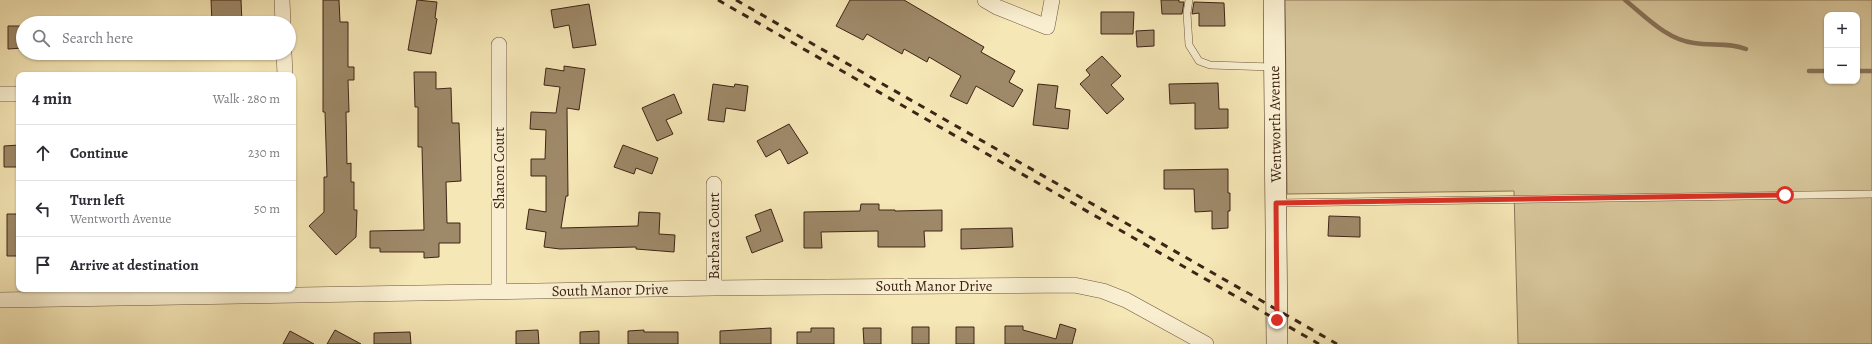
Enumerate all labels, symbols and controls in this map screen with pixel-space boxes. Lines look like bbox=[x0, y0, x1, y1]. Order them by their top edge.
map controls bbox=[1824, 12, 1860, 84]
button: + bbox=[1824, 12, 1860, 48]
search box bbox=[16, 16, 296, 60]
icon: search bbox=[30, 27, 52, 49]
text: Search here bbox=[62, 28, 133, 48]
button: − bbox=[1824, 48, 1860, 84]
street label: Wentworth Avenue bbox=[1264, 65, 1286, 184]
text: 4 min bbox=[32, 87, 72, 110]
text: Walk · 280 m bbox=[213, 90, 280, 107]
street label: Sharon Court bbox=[489, 127, 509, 209]
icon: ahead bbox=[32, 142, 54, 164]
text: Continue bbox=[70, 143, 128, 163]
text: 230 m bbox=[248, 144, 280, 161]
route start bbox=[1776, 186, 1794, 204]
text: Turn left bbox=[70, 190, 125, 210]
street label: Barbara Court bbox=[704, 192, 724, 280]
icon: left bbox=[32, 198, 54, 220]
text: 50 m bbox=[254, 200, 280, 217]
text: Wentworth Avenue bbox=[70, 210, 171, 227]
icon: arrive bbox=[32, 254, 54, 276]
text: Arrive at destination bbox=[70, 255, 199, 275]
street label: South Manor Drive bbox=[876, 276, 993, 296]
street label: South Manor Drive bbox=[551, 279, 669, 301]
route end bbox=[1268, 311, 1286, 329]

